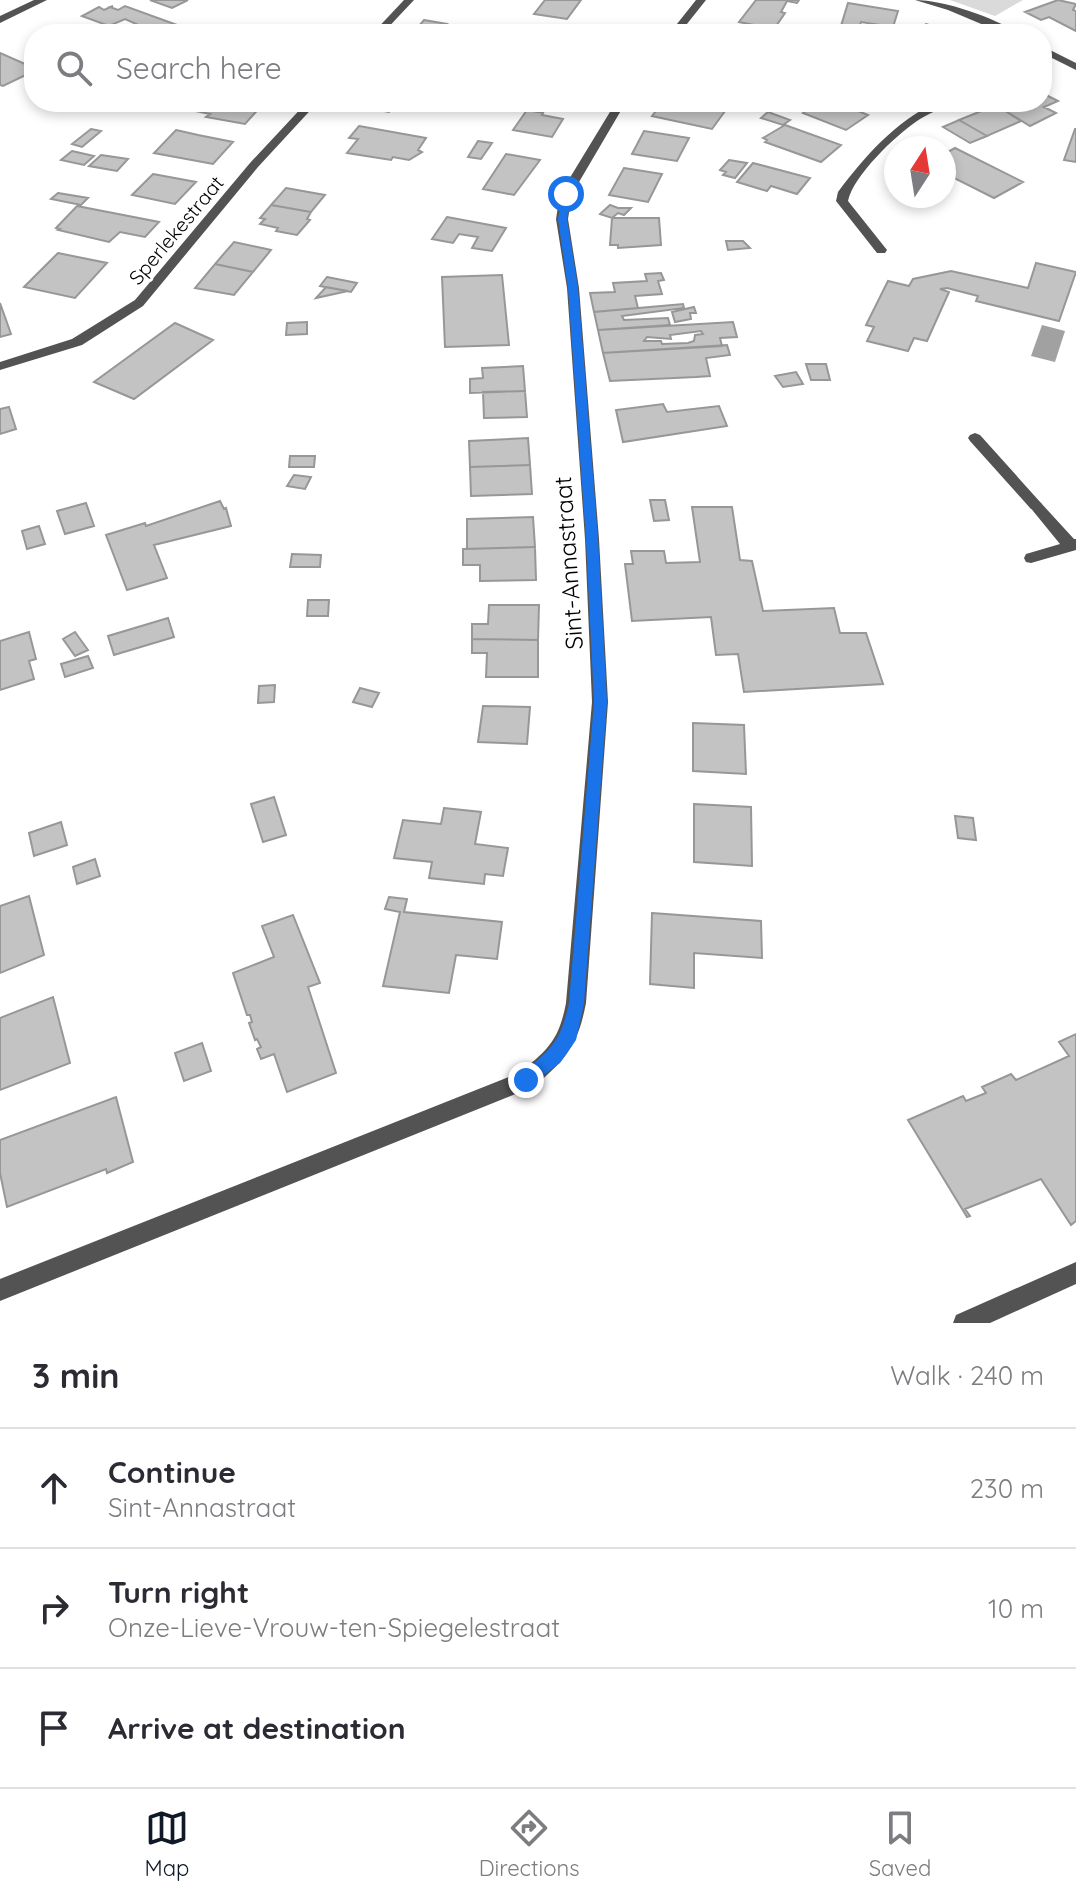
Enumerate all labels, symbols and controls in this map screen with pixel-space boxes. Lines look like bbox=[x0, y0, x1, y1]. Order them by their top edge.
search box bbox=[24, 24, 1052, 112]
icon: search bbox=[52, 46, 96, 90]
text: Search here bbox=[116, 49, 282, 87]
north arrow bbox=[884, 136, 956, 208]
street label: Sperlekestraat bbox=[123, 170, 229, 290]
route start bbox=[548, 176, 584, 212]
street label: Sint-Annastraat bbox=[547, 475, 589, 651]
route end bbox=[508, 1062, 544, 1098]
text: 3 min bbox=[32, 1354, 119, 1397]
text: Walk · 240 m bbox=[890, 1359, 1044, 1392]
text: Continue bbox=[108, 1453, 236, 1491]
icon: ahead bbox=[32, 1466, 76, 1510]
text: 230 m bbox=[970, 1472, 1044, 1505]
text: Sint-Annastraat bbox=[108, 1491, 296, 1524]
text: Turn right bbox=[108, 1573, 249, 1611]
icon: right bbox=[32, 1586, 76, 1630]
text: 10 m bbox=[988, 1592, 1044, 1625]
text: Onze-Lieve-Vrouw-ten-Spiegelestraat bbox=[108, 1611, 560, 1644]
icon: arrive bbox=[32, 1706, 76, 1750]
text: Arrive at destination bbox=[108, 1709, 406, 1747]
tab: Map bbox=[145, 1806, 189, 1882]
tab: Directions bbox=[479, 1806, 579, 1882]
tab: Saved bbox=[869, 1806, 931, 1882]

